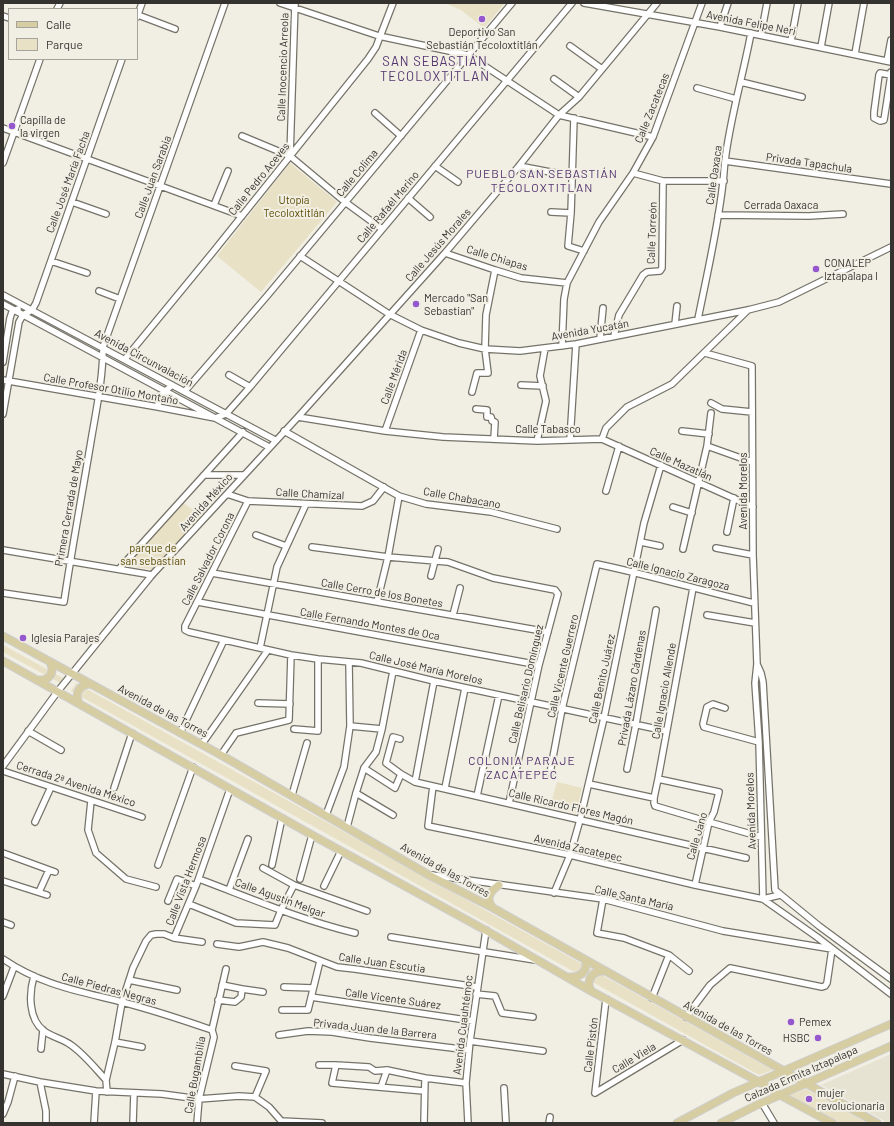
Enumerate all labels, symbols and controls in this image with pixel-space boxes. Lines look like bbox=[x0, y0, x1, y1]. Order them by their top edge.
legend bbox=[8, 8, 138, 60]
street label: Avenida Felipe Neri bbox=[705, 8, 797, 38]
street label: Calle Inocencio Arreola bbox=[275, 12, 291, 122]
marker: Deportivo San Sebastián Tecoloxtitlán bbox=[477, 14, 487, 24]
text: Calle bbox=[46, 17, 71, 31]
place label: Deportivo San Sebastián Tecoloxtitlán bbox=[426, 25, 538, 51]
text: Parque bbox=[46, 37, 83, 51]
district label: SAN SEBASTIÁN TECOLOXTITLAN bbox=[380, 54, 490, 85]
street label: Calle Zacatecas bbox=[632, 71, 672, 145]
place label: Capilla de la virgen bbox=[20, 113, 66, 139]
marker: Capilla de la virgen bbox=[7, 121, 17, 131]
street label: Calle José María Facha bbox=[43, 129, 93, 235]
street label: Calle Juan Sarabia bbox=[132, 134, 174, 220]
street label: Calle Pedro Aceves bbox=[226, 140, 292, 218]
street label: Calle Oaxaca bbox=[703, 144, 725, 206]
street label: Calle Colima bbox=[333, 147, 381, 199]
street label: Privada Tapachula bbox=[765, 150, 853, 176]
district label: PUEBLO SAN SEBASTIÁN TECOLOXTITLAN bbox=[466, 167, 618, 195]
street label: Calle Rafaél Merino bbox=[354, 168, 422, 246]
park label: Utopía Tecoloxtitlán bbox=[263, 193, 325, 219]
street label: Cerrada Oaxaca bbox=[744, 198, 818, 212]
street label: Calle Torreón bbox=[644, 202, 660, 264]
street label: Calle Jesús Morales bbox=[402, 205, 474, 285]
street label: Calle Chiapas bbox=[465, 242, 529, 274]
place label: CONALEP Iztapalapa I bbox=[824, 256, 878, 282]
marker: CONALEP Iztapalapa I bbox=[811, 264, 821, 274]
place label: Mercado "San Sebastian" bbox=[424, 291, 488, 317]
marker: Mercado "San Sebastian" bbox=[411, 299, 421, 309]
street label: Avenida Yucatán bbox=[550, 317, 630, 343]
street label: Avenida Circunvalación bbox=[92, 326, 196, 390]
street label: Calle Mérida bbox=[378, 348, 410, 406]
street label: Calle Profesor Otilio Montaño bbox=[42, 371, 180, 407]
street label: Calle Tabasco bbox=[515, 422, 581, 436]
street label: Calle Mazatlán bbox=[648, 444, 714, 484]
street label: Primera Cerrada de Mayo bbox=[52, 449, 86, 567]
street label: Avenida Morelos bbox=[736, 452, 750, 530]
street label: Avenida México bbox=[177, 470, 235, 534]
street label: Calle Chabacano bbox=[422, 485, 502, 511]
street label: Calle Chamizal bbox=[275, 486, 345, 502]
street label: Calle Salvador Corona bbox=[179, 510, 237, 608]
park label: parque de san sebastian bbox=[120, 541, 186, 567]
street label: Calle Ignacio Zaragoza bbox=[625, 555, 731, 593]
street label: Calle Cerro de los Bonetes bbox=[320, 576, 444, 610]
street label: Calle Fernando Montes de Oca bbox=[299, 605, 441, 643]
street label: Calle Vicente Guerrero bbox=[545, 613, 581, 719]
street label: Calle Belisario Domínguez bbox=[506, 623, 546, 745]
street label: Privada Lázaro Cárdenas bbox=[615, 629, 649, 747]
place label: Iglesia Parajes bbox=[31, 631, 99, 645]
marker: Iglesia Parajes bbox=[18, 633, 28, 643]
street label: Calle Benito Juárez bbox=[586, 633, 618, 725]
street label: Calle Ignacio Allende bbox=[649, 642, 679, 740]
street label: Calle José María Morelos bbox=[368, 649, 484, 687]
street label: Avenida de las Torres bbox=[116, 682, 210, 740]
district label: COLONIA PARAJE ZACATEPEC bbox=[468, 754, 576, 782]
street label: Cerrada 2ª Avenida México bbox=[15, 758, 137, 810]
street label: Avenida Morelos bbox=[743, 772, 759, 850]
street label: Calle Ricardo Flores Magón bbox=[507, 786, 635, 828]
street label: Calle Jano bbox=[684, 811, 710, 861]
street label: Avenida Zacatepec bbox=[533, 831, 623, 865]
street label: Calle Vista Hermosa bbox=[163, 834, 209, 928]
street label: Avenida de las Torres bbox=[398, 840, 492, 900]
street label: Calle Agustín Melgar bbox=[233, 876, 327, 920]
street label: Calle Santa María bbox=[593, 883, 675, 913]
street label: Calle Juan Escutia bbox=[338, 950, 426, 976]
street label: Calle Piedras Negras bbox=[60, 970, 158, 1008]
street label: Avenida Cuauhtémoc bbox=[450, 974, 476, 1076]
street label: Calle Vicente Suárez bbox=[344, 986, 442, 1012]
street label: Avenida de las Torres bbox=[681, 998, 775, 1058]
place label: Pemex bbox=[799, 1015, 831, 1029]
street label: Privada Juan de la Barrera bbox=[313, 1016, 437, 1042]
street label: Calle Pistón bbox=[581, 1017, 601, 1073]
marker: Pemex bbox=[786, 1017, 796, 1027]
place label: HSBC bbox=[783, 1031, 810, 1045]
marker: HSBC bbox=[813, 1033, 823, 1043]
street label: Calle Bugambilia bbox=[182, 1035, 208, 1115]
street label: Calle Viela bbox=[610, 1040, 658, 1076]
street label: Calzada Ermita Iztapalapa bbox=[742, 1043, 860, 1105]
place label: mujer revolucionaria bbox=[817, 1086, 885, 1112]
marker: mujer revolucionaria bbox=[804, 1094, 814, 1104]

